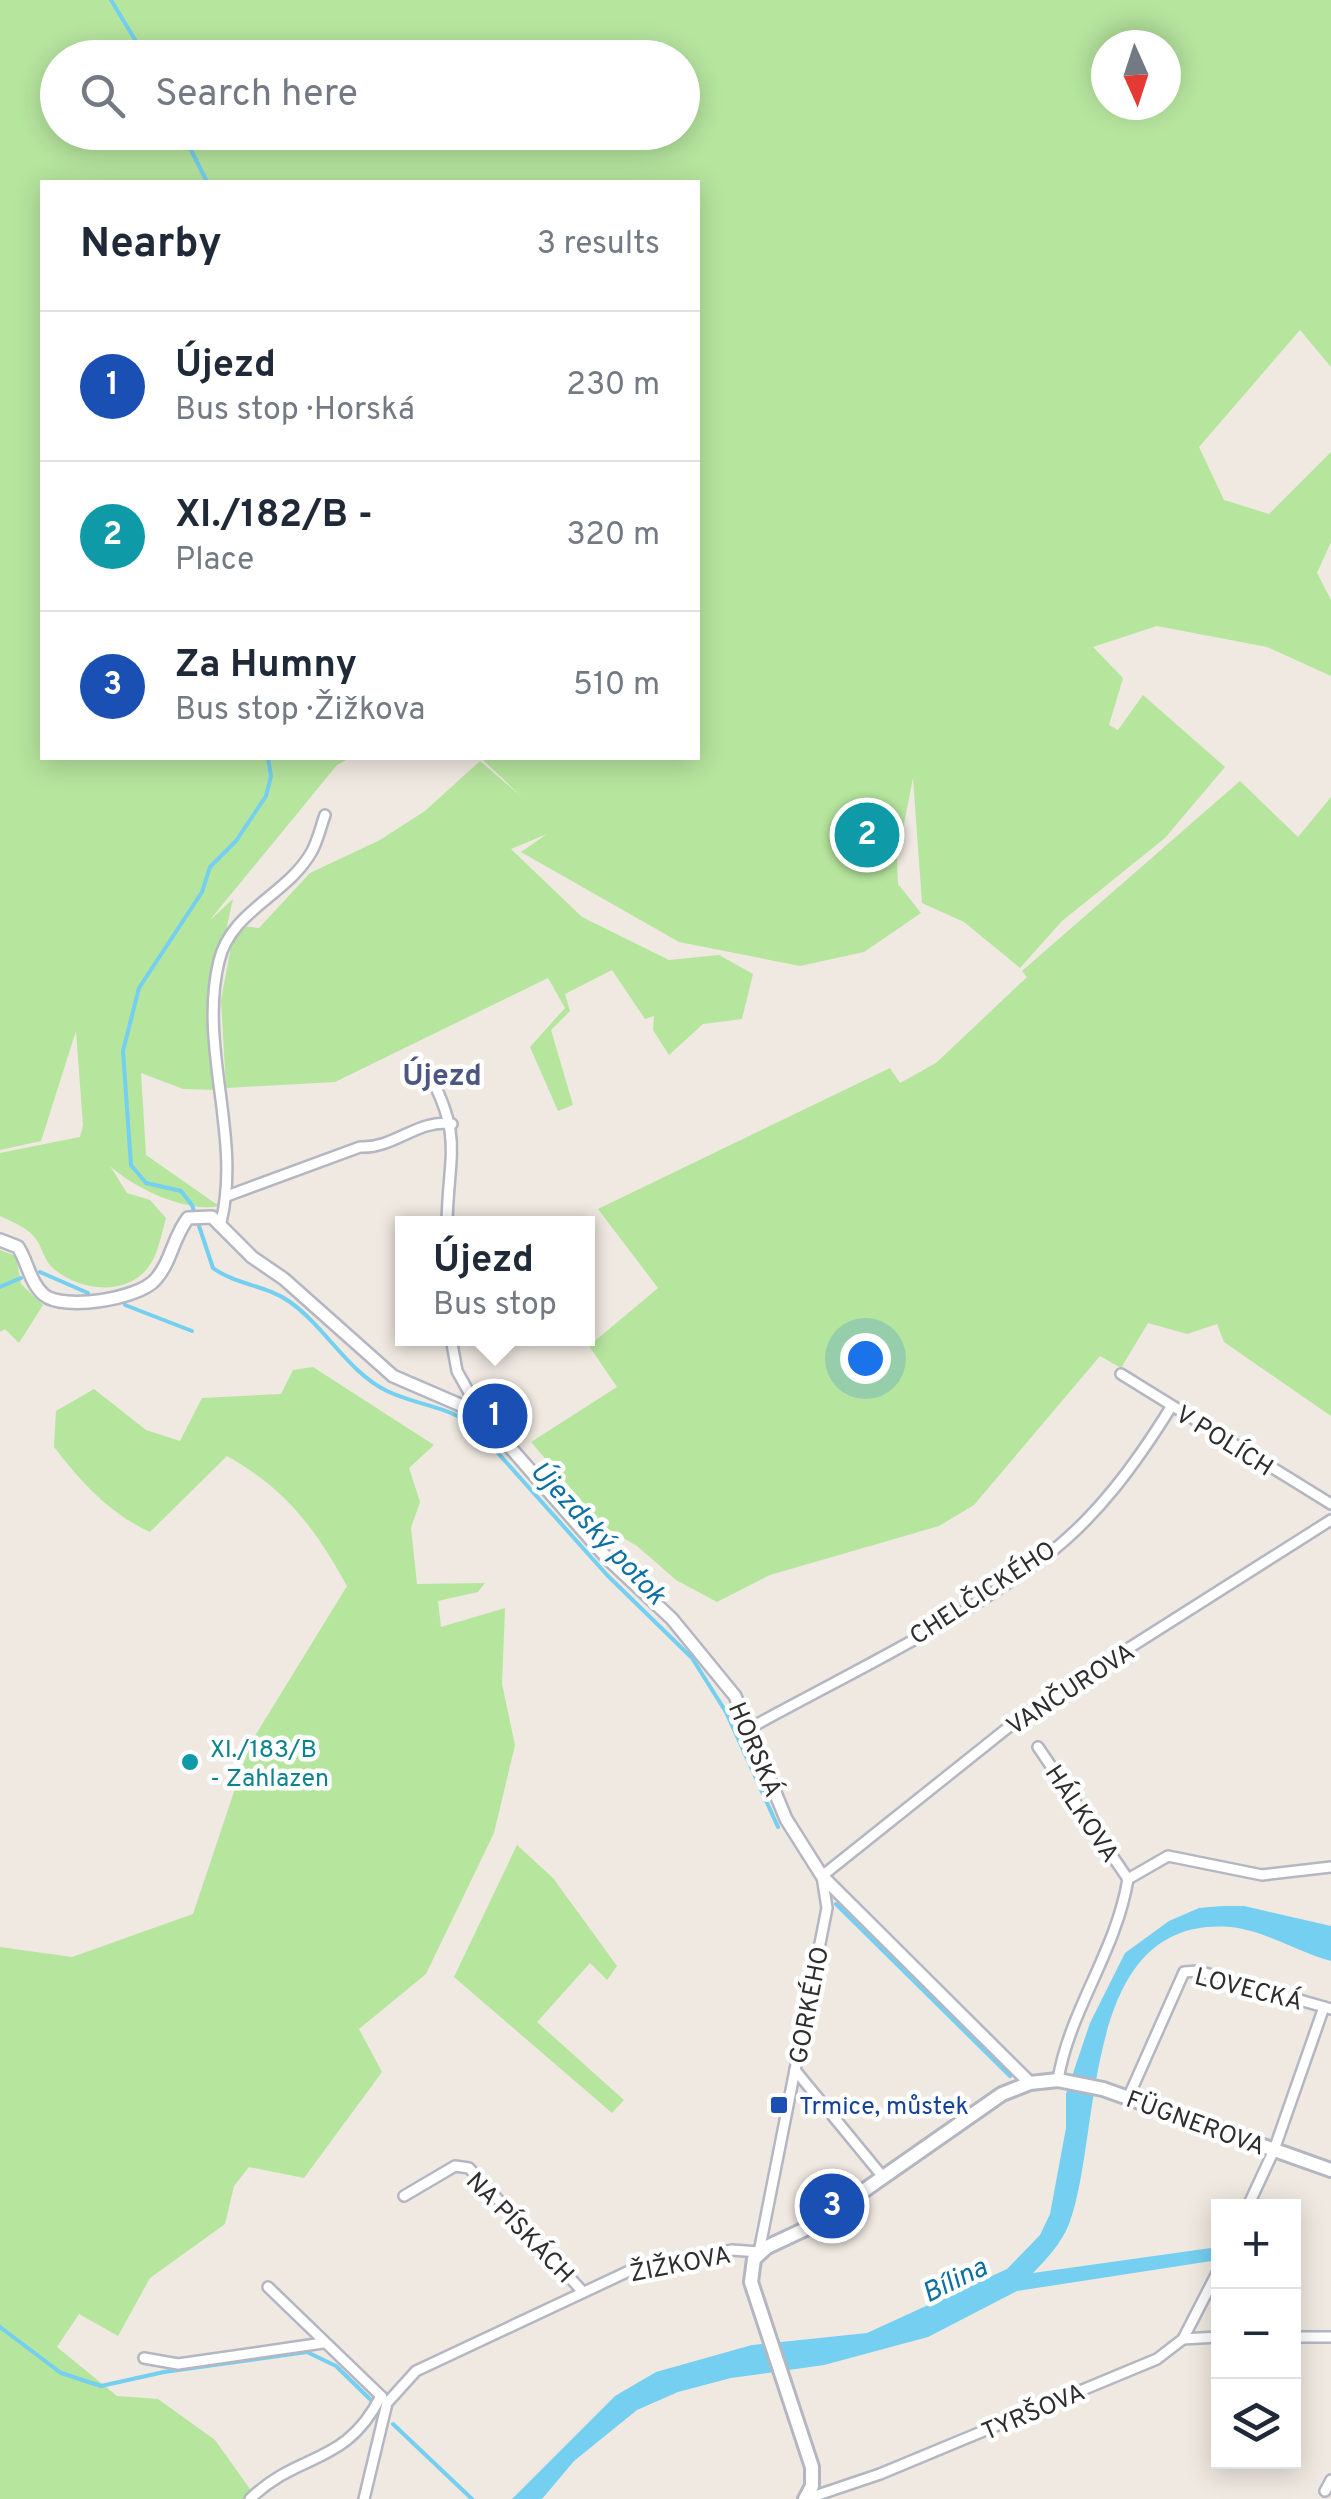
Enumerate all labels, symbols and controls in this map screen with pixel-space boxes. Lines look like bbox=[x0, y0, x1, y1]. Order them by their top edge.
north arrow bbox=[1091, 30, 1181, 120]
search box bbox=[40, 40, 700, 150]
icon: search bbox=[75, 68, 130, 123]
text: Search here bbox=[155, 71, 358, 120]
text: Nearby bbox=[80, 219, 222, 272]
text: 3 results bbox=[537, 225, 660, 265]
text: Újezd bbox=[175, 342, 276, 391]
text: 1 bbox=[106, 366, 119, 406]
text: 230 m bbox=[566, 366, 660, 406]
text: Bus stop · Horská bbox=[175, 391, 415, 431]
text: XI./182/B - bbox=[175, 492, 373, 541]
text: 2 bbox=[103, 516, 122, 556]
text: 320 m bbox=[567, 516, 660, 556]
text: Place bbox=[175, 541, 254, 581]
text: Za Humny bbox=[175, 642, 357, 691]
text: 3 bbox=[103, 666, 122, 706]
text: 510 m bbox=[573, 666, 660, 706]
text: Bus stop · Žižkova bbox=[175, 691, 425, 731]
pin: 2 bbox=[834, 798, 900, 872]
district label: Újezd bbox=[402, 1056, 482, 1096]
popup bbox=[395, 1216, 595, 1346]
text: Újezd bbox=[433, 1237, 534, 1286]
text: Bus stop bbox=[433, 1286, 557, 1326]
your location bbox=[840, 1333, 891, 1384]
pin: 1 bbox=[462, 1378, 528, 1454]
street label: V POLÍCH bbox=[1168, 1399, 1279, 1485]
water label: Újezdský potok bbox=[521, 1453, 675, 1614]
street label: CHELČICKÉHO bbox=[904, 1535, 1063, 1654]
street label: VANČUROVA bbox=[1001, 1636, 1142, 1744]
street label: HORSKÁ bbox=[719, 1697, 788, 1802]
place label: XI./183/B - Zahlazen bbox=[210, 1735, 329, 1796]
marker: XI./183/B - Zahlazen bbox=[179, 1751, 201, 1773]
street label: HÁLKOVA bbox=[1036, 1759, 1126, 1870]
street label: GORKÉHO bbox=[783, 1944, 838, 2067]
street label: LOVECKÁ bbox=[1191, 1961, 1306, 2020]
street label: FÜGNEROVA bbox=[1121, 2084, 1269, 2165]
place label: Trmice, můstek bbox=[799, 2092, 969, 2124]
marker: Trmice, můstek bbox=[768, 2094, 790, 2116]
street label: NA PÍSKÁCH bbox=[458, 2166, 581, 2291]
pin: 3 bbox=[800, 2168, 864, 2244]
map controls bbox=[1211, 2199, 1301, 2469]
button: + bbox=[1211, 2199, 1301, 2289]
street label: ŽIŽKOVA bbox=[627, 2239, 734, 2291]
water label: Bílina bbox=[917, 2250, 994, 2313]
button: − bbox=[1211, 2289, 1301, 2379]
street label: TYRŠOVA bbox=[977, 2377, 1091, 2450]
button: layers bbox=[1211, 2379, 1301, 2469]

